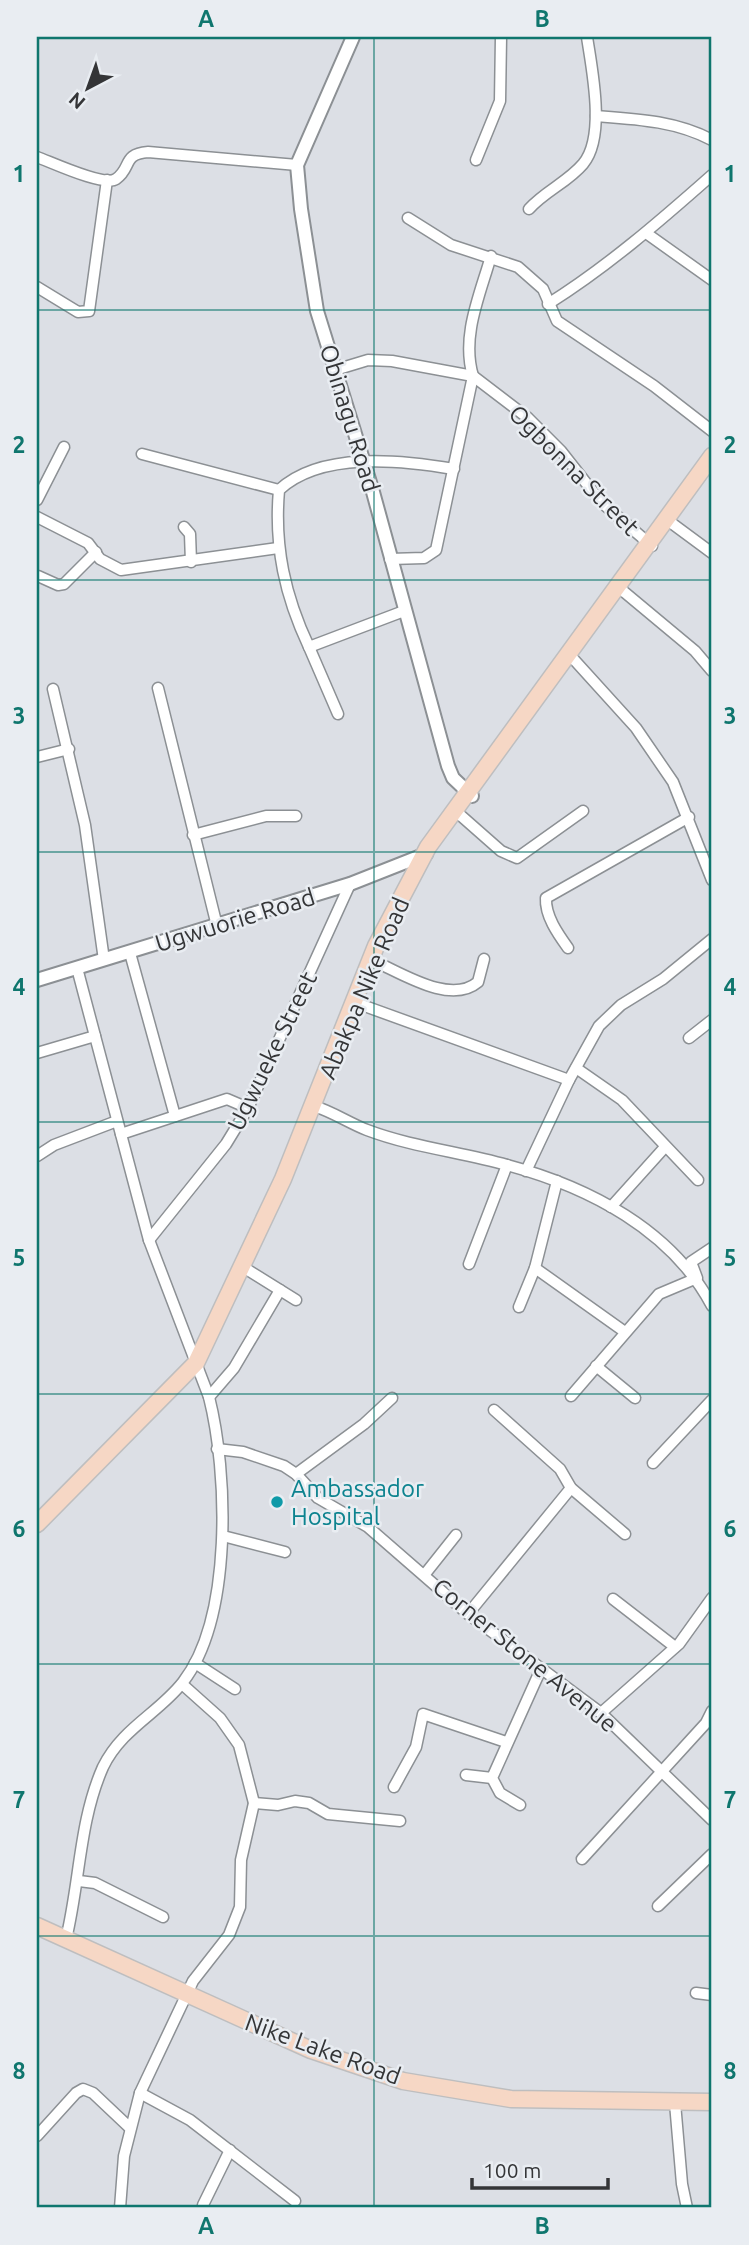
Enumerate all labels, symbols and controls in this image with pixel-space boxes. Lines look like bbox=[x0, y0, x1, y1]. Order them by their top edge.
text: A bbox=[198, 6, 214, 31]
text: B bbox=[534, 6, 550, 31]
north arrow bbox=[52, 52, 122, 122]
text: N bbox=[64, 88, 89, 114]
text: 1 bbox=[13, 161, 25, 186]
text: 1 bbox=[724, 161, 736, 186]
street label: Obinagu Road bbox=[315, 341, 385, 495]
street label: Ogbonna Street bbox=[503, 399, 645, 541]
text: 2 bbox=[13, 432, 25, 457]
text: 2 bbox=[724, 432, 736, 457]
text: 3 bbox=[13, 703, 25, 728]
text: 3 bbox=[724, 703, 736, 728]
street label: Ugwuorie Road bbox=[152, 883, 318, 957]
street label: Abakpa Nike Road bbox=[314, 893, 414, 1083]
street label: Ugwueke Street bbox=[222, 967, 322, 1135]
text: 4 bbox=[13, 974, 26, 999]
text: 4 bbox=[724, 974, 737, 999]
text: 5 bbox=[13, 1245, 25, 1270]
text: 5 bbox=[724, 1245, 736, 1270]
place label: Ambassador Hospital bbox=[291, 1475, 424, 1530]
marker: Ambassador Hospital bbox=[269, 1494, 285, 1510]
text: 6 bbox=[13, 1516, 26, 1541]
text: 6 bbox=[724, 1516, 737, 1541]
street label: Corner Stone Avenue bbox=[428, 1573, 622, 1737]
text: 7 bbox=[13, 1787, 25, 1812]
text: 7 bbox=[724, 1787, 736, 1812]
street label: Nike Lake Road bbox=[241, 2008, 405, 2090]
text: 8 bbox=[13, 2058, 25, 2083]
text: 8 bbox=[724, 2058, 736, 2083]
scale bar bbox=[472, 2147, 609, 2191]
text: 100 m bbox=[483, 2158, 541, 2182]
text: A bbox=[198, 2213, 214, 2238]
text: B bbox=[534, 2213, 550, 2238]

